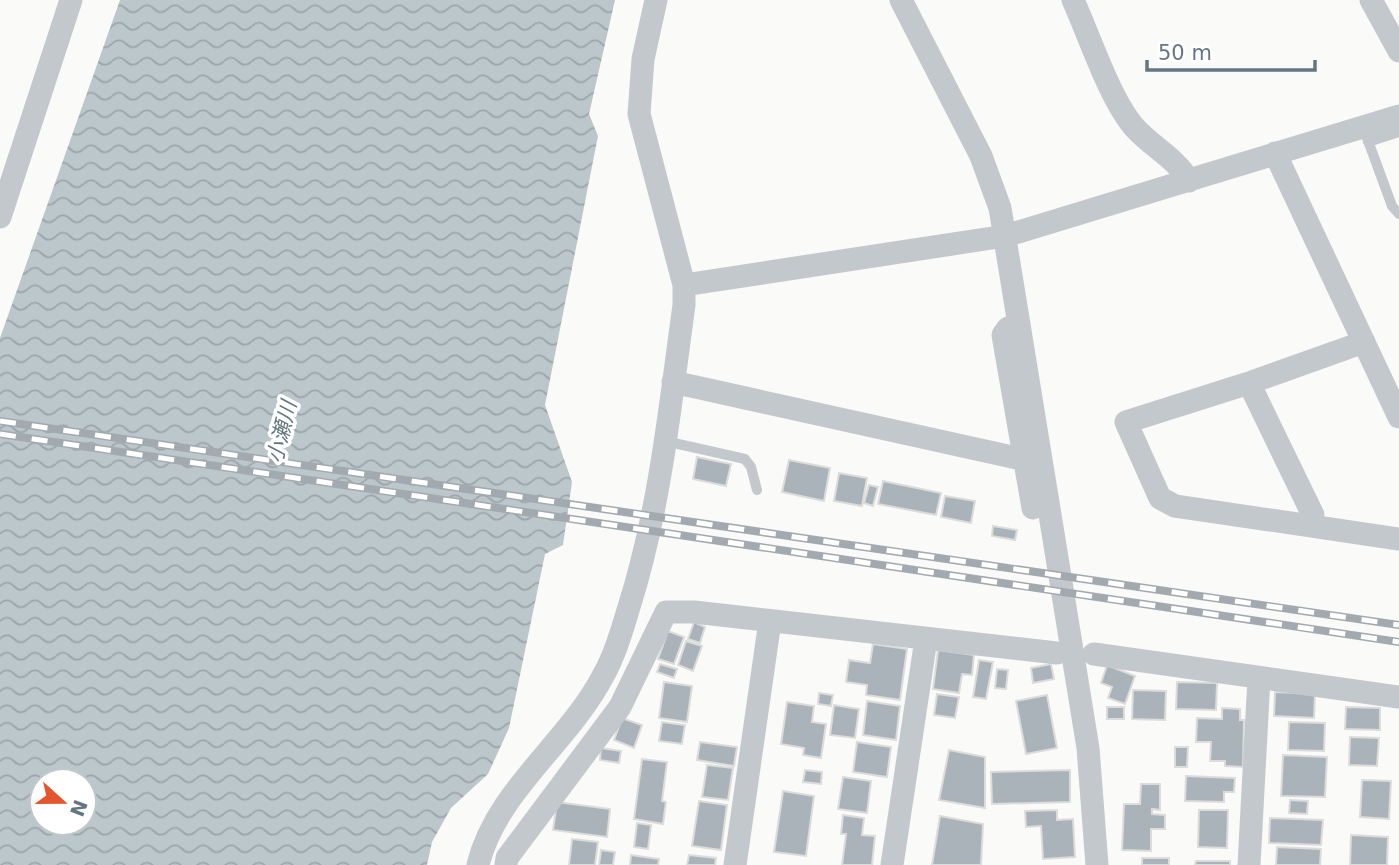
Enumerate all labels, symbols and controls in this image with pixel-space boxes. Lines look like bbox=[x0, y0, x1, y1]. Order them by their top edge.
scale bar bbox=[1147, 28, 1315, 72]
text: 50 m bbox=[1158, 41, 1212, 65]
water label: 小瀬川 bbox=[263, 397, 302, 465]
north arrow bbox=[28, 767, 98, 837]
text: N bbox=[66, 797, 92, 819]

